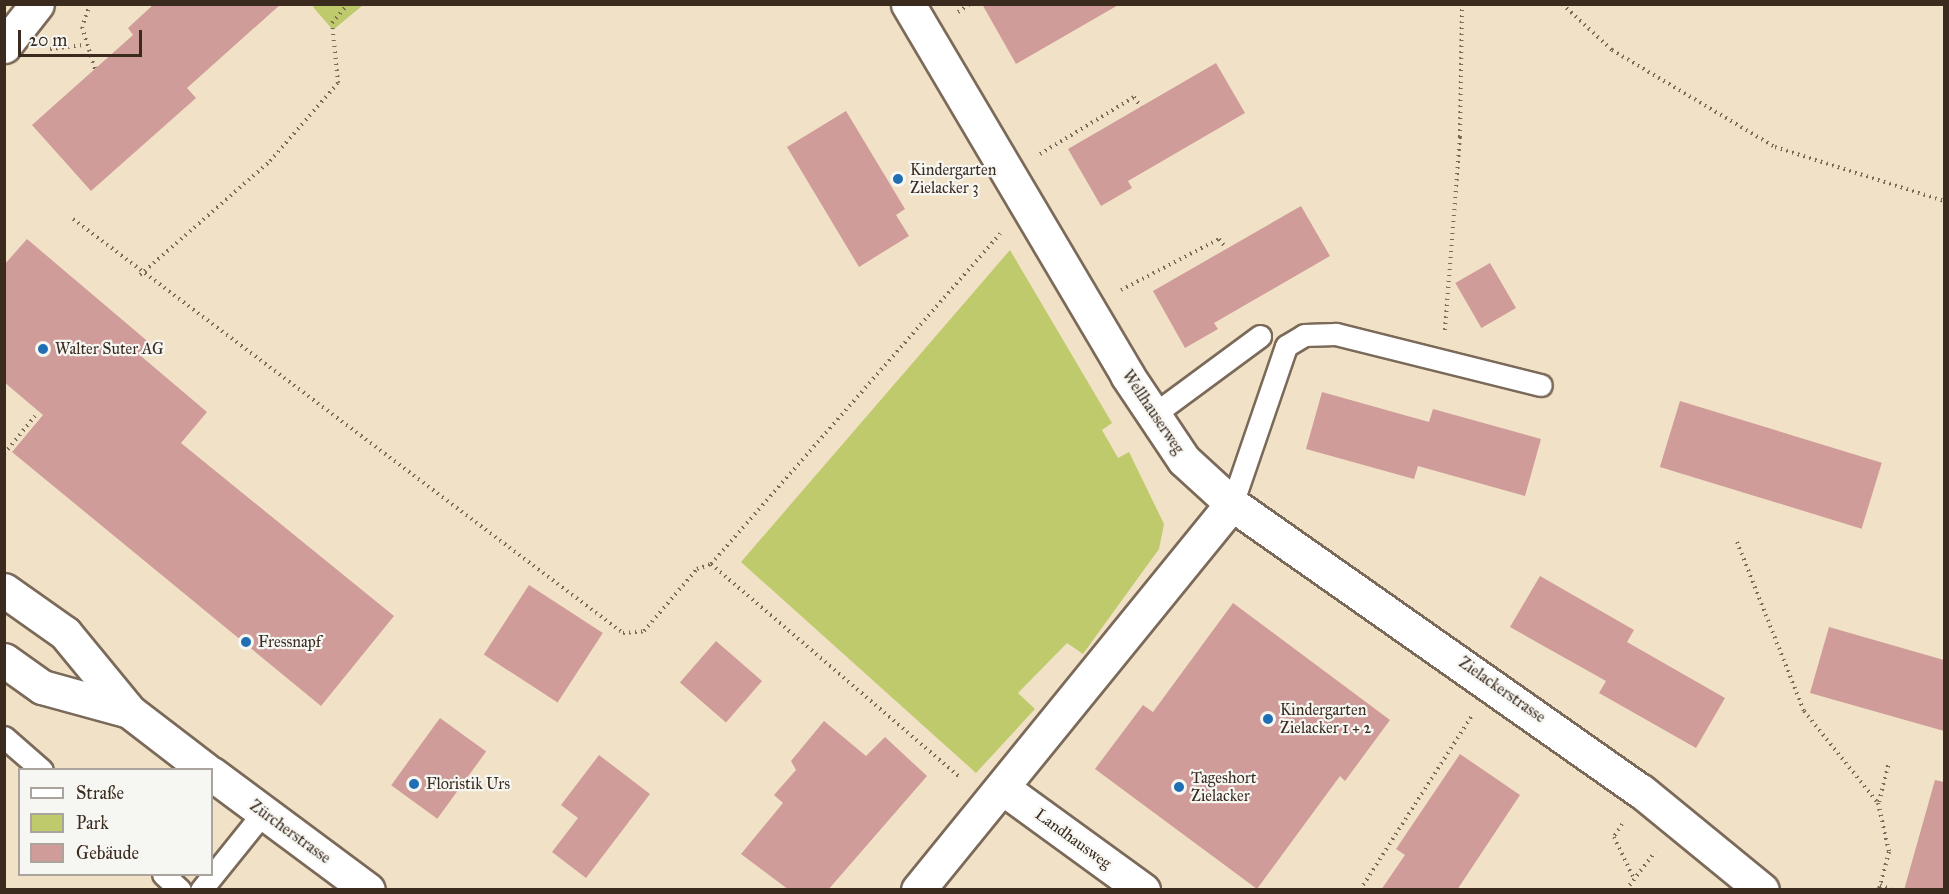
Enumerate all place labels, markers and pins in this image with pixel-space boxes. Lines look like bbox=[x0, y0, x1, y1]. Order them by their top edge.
place label: Kindergarten Zielacker 3 bbox=[910, 160, 996, 198]
marker: Kindergarten Zielacker 3 bbox=[891, 172, 905, 186]
place label: Walter Suter AG bbox=[55, 339, 164, 359]
marker: Walter Suter AG bbox=[36, 342, 50, 356]
place label: Fressnapf bbox=[258, 632, 321, 652]
marker: Fressnapf bbox=[239, 635, 253, 649]
place label: Kindergarten Zielacker 1 + 2 bbox=[1280, 700, 1371, 738]
marker: Kindergarten Zielacker 1 + 2 bbox=[1261, 712, 1275, 726]
place label: Tageshort Zielacker bbox=[1191, 768, 1256, 806]
place label: Floristik Urs bbox=[426, 774, 510, 794]
marker: Floristik Urs bbox=[407, 777, 421, 791]
marker: Tageshort Zielacker bbox=[1172, 780, 1186, 794]

